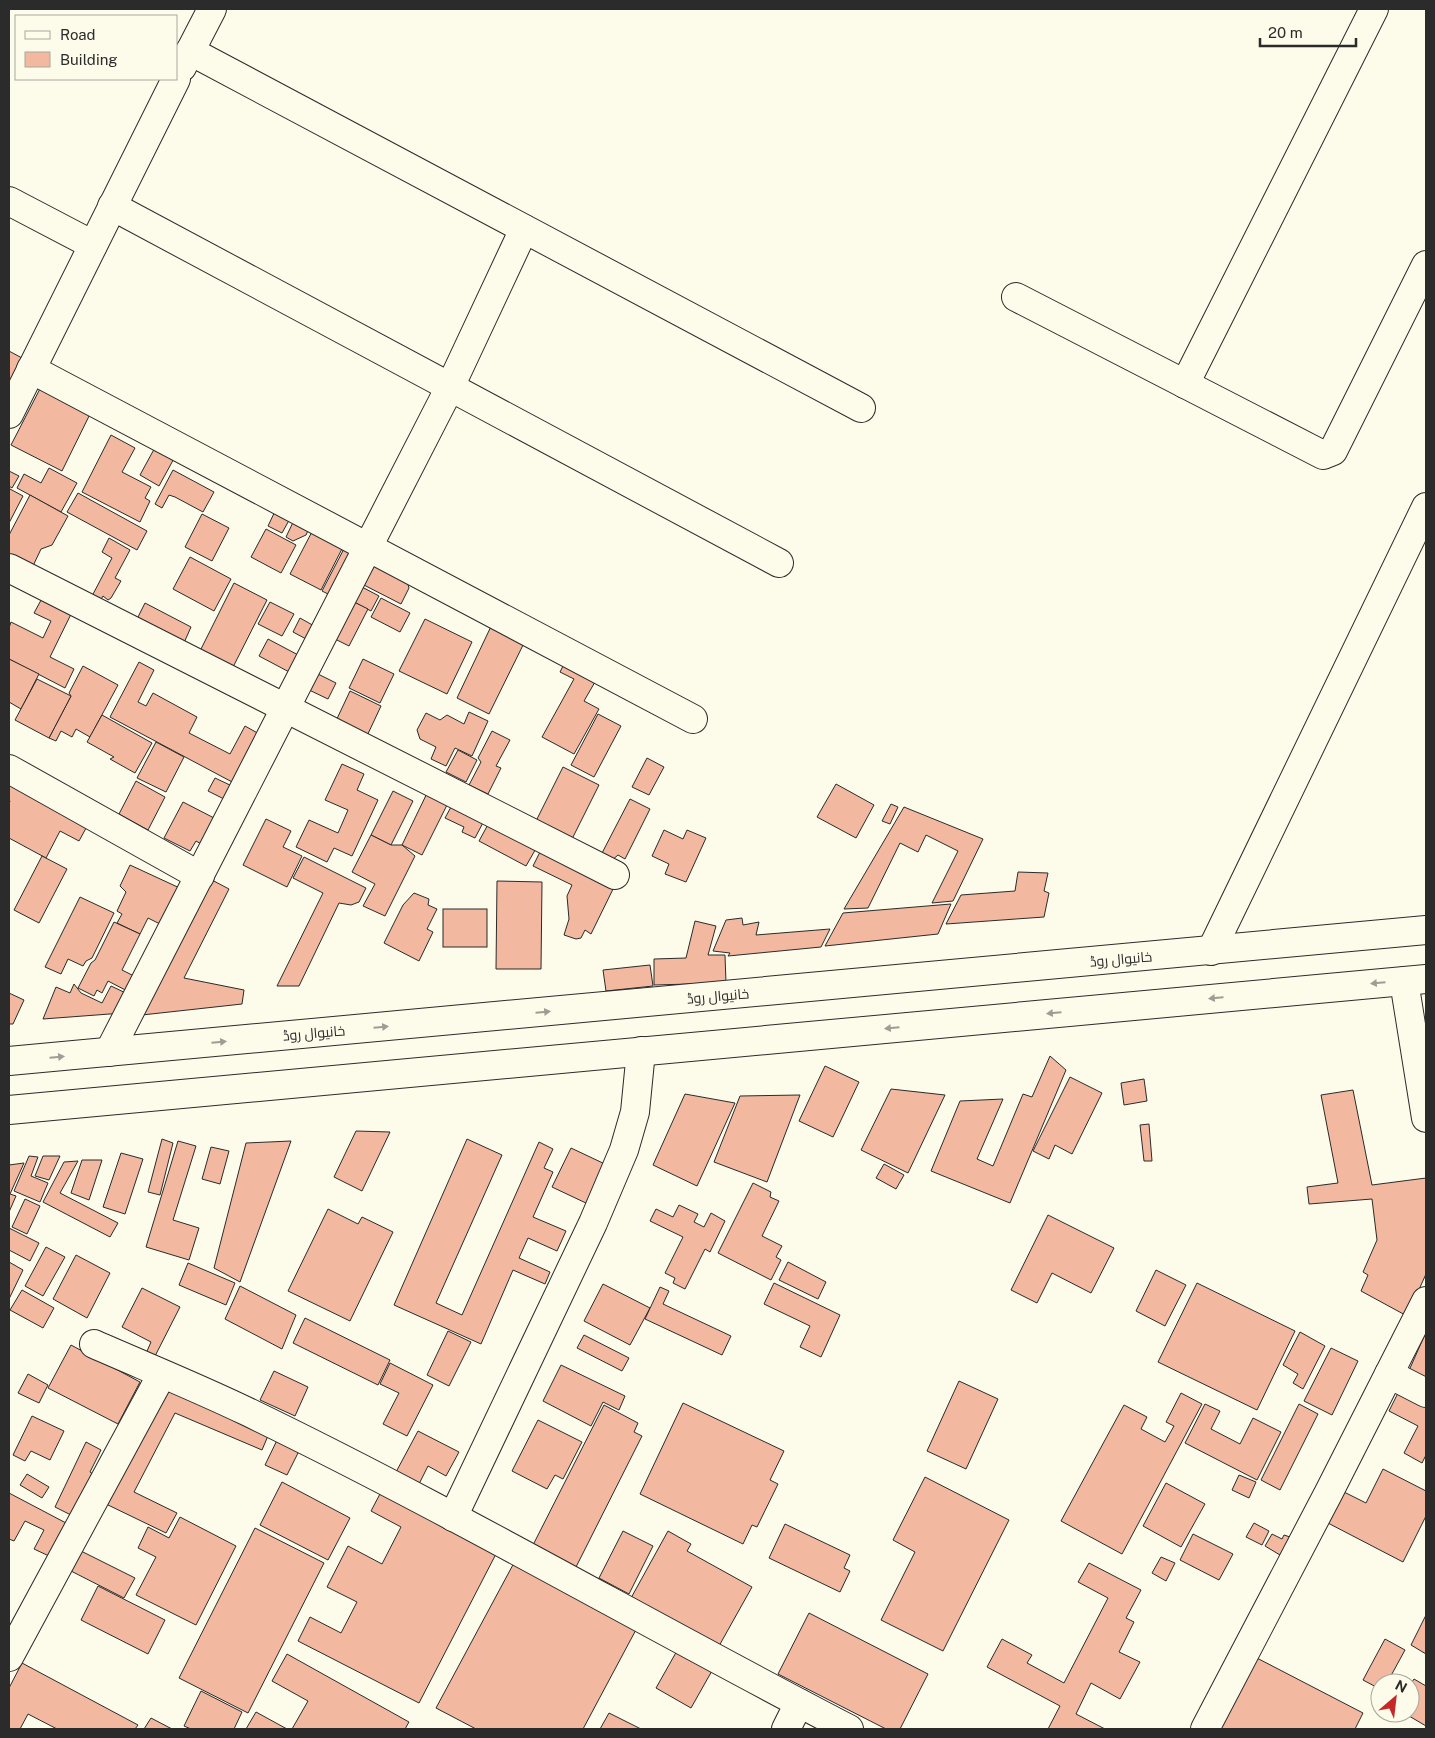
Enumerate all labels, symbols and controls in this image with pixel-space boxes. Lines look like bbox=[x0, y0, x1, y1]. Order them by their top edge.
legend bbox=[15, 15, 178, 80]
scale bar bbox=[1260, 15, 1356, 47]
text: 20 m bbox=[1268, 24, 1303, 41]
text: Road bbox=[60, 26, 96, 43]
text: Building bbox=[60, 51, 118, 68]
street label: خانیوال روڈ bbox=[1089, 948, 1153, 971]
one-way arrow bbox=[1369, 979, 1385, 987]
street label: خانیوال روڈ bbox=[686, 985, 750, 1008]
one-way arrow bbox=[1208, 994, 1224, 1002]
one-way arrow bbox=[535, 1008, 551, 1016]
one-way arrow bbox=[1046, 1009, 1062, 1017]
street label: خانیوال روڈ bbox=[282, 1022, 346, 1045]
one-way arrow bbox=[373, 1023, 389, 1031]
one-way arrow bbox=[884, 1024, 900, 1032]
one-way arrow bbox=[211, 1038, 227, 1046]
one-way arrow bbox=[50, 1053, 66, 1061]
north arrow bbox=[1370, 1673, 1420, 1723]
text: N bbox=[1393, 1677, 1410, 1696]

